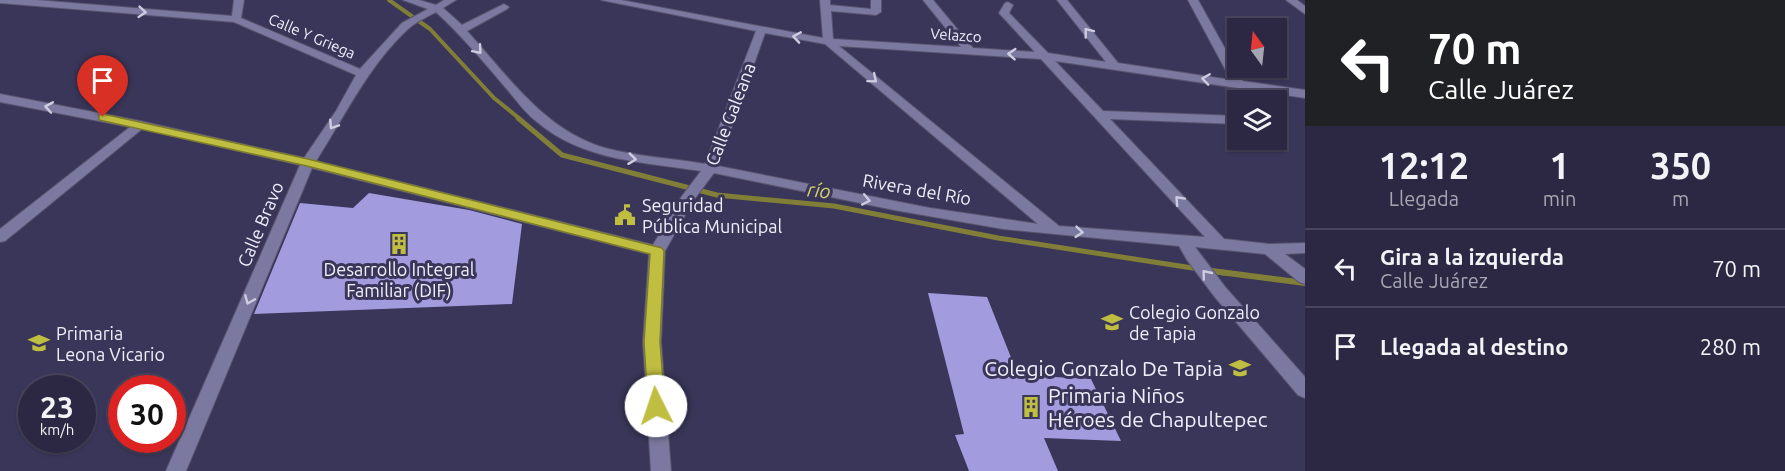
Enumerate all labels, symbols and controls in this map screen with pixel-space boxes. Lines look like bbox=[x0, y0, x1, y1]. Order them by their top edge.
one-way arrow bbox=[138, 5, 147, 18]
street label: Calle Y Griega bbox=[266, 10, 358, 62]
north arrow bbox=[1227, 18, 1287, 78]
map controls bbox=[1227, 18, 1287, 150]
icon: left bbox=[1329, 24, 1407, 102]
street label: Velazco bbox=[930, 25, 982, 45]
text: 70 m bbox=[1428, 25, 1522, 72]
one-way arrow bbox=[1085, 28, 1096, 39]
one-way arrow bbox=[792, 31, 802, 43]
one-way arrow bbox=[471, 43, 482, 54]
one-way arrow bbox=[1008, 48, 1017, 61]
pin bbox=[77, 55, 128, 117]
street label: Calle Galeana bbox=[701, 60, 759, 168]
icon: arrive bbox=[86, 64, 119, 97]
one-way arrow bbox=[866, 72, 877, 83]
one-way arrow bbox=[1201, 73, 1210, 85]
text: Calle Juárez bbox=[1428, 74, 1574, 104]
button: layers bbox=[1227, 90, 1287, 150]
one-way arrow bbox=[44, 101, 54, 114]
one-way arrow bbox=[329, 118, 340, 129]
text: 12:12 bbox=[1379, 145, 1469, 186]
text: 1 bbox=[1549, 145, 1570, 186]
text: 350 bbox=[1650, 145, 1711, 186]
one-way arrow bbox=[628, 152, 637, 165]
street label: Rivera del Río bbox=[861, 170, 973, 208]
water label: río bbox=[806, 177, 832, 203]
street label: Calle Bravo bbox=[233, 178, 287, 270]
text: Llegada bbox=[1389, 187, 1459, 210]
text: min bbox=[1543, 187, 1576, 210]
text: m bbox=[1672, 187, 1689, 210]
one-way arrow bbox=[860, 193, 870, 206]
place label: Seguridad Pública Municipal bbox=[642, 195, 782, 236]
one-way arrow bbox=[1175, 196, 1186, 206]
public building icon: Seguridad Pública Municipal bbox=[613, 203, 637, 227]
one-way arrow bbox=[1075, 225, 1084, 238]
building icon: Desarrollo Integral Familiar (DIF) bbox=[387, 232, 411, 256]
text: Gira a la izquierda bbox=[1380, 244, 1564, 269]
icon: left bbox=[1329, 252, 1362, 285]
text: 70 m bbox=[1712, 256, 1761, 281]
place label: Desarrollo Integral Familiar (DIF) bbox=[324, 259, 475, 301]
text: Calle Juárez bbox=[1380, 269, 1488, 292]
one-way arrow bbox=[1203, 270, 1214, 281]
one-way arrow bbox=[244, 294, 256, 305]
place label: Colegio Gonzalo de Tapia bbox=[1129, 302, 1260, 343]
school or university icon: Colegio Gonzalo de Tapia bbox=[1100, 310, 1124, 334]
place label: Primaria Leona Vicario bbox=[56, 323, 165, 364]
icon: arrive bbox=[1329, 330, 1362, 363]
school or university icon: Primaria Leona Vicario bbox=[27, 331, 51, 355]
text: Llegada al destino bbox=[1380, 334, 1568, 359]
text: 280 m bbox=[1700, 334, 1761, 359]
place label: Colegio Gonzalo De Tapia bbox=[984, 356, 1223, 380]
school or university icon: Colegio Gonzalo De Tapia bbox=[1228, 356, 1252, 380]
position arrow bbox=[624, 374, 688, 438]
speed limit sign: 30 bbox=[108, 375, 186, 453]
place label: Primaria Niños Héroes de Chapultepec bbox=[1048, 383, 1268, 431]
text: 23 bbox=[40, 390, 74, 424]
building icon: Primaria Niños Héroes de Chapultepec bbox=[1019, 395, 1043, 419]
text: km/h bbox=[40, 421, 74, 438]

